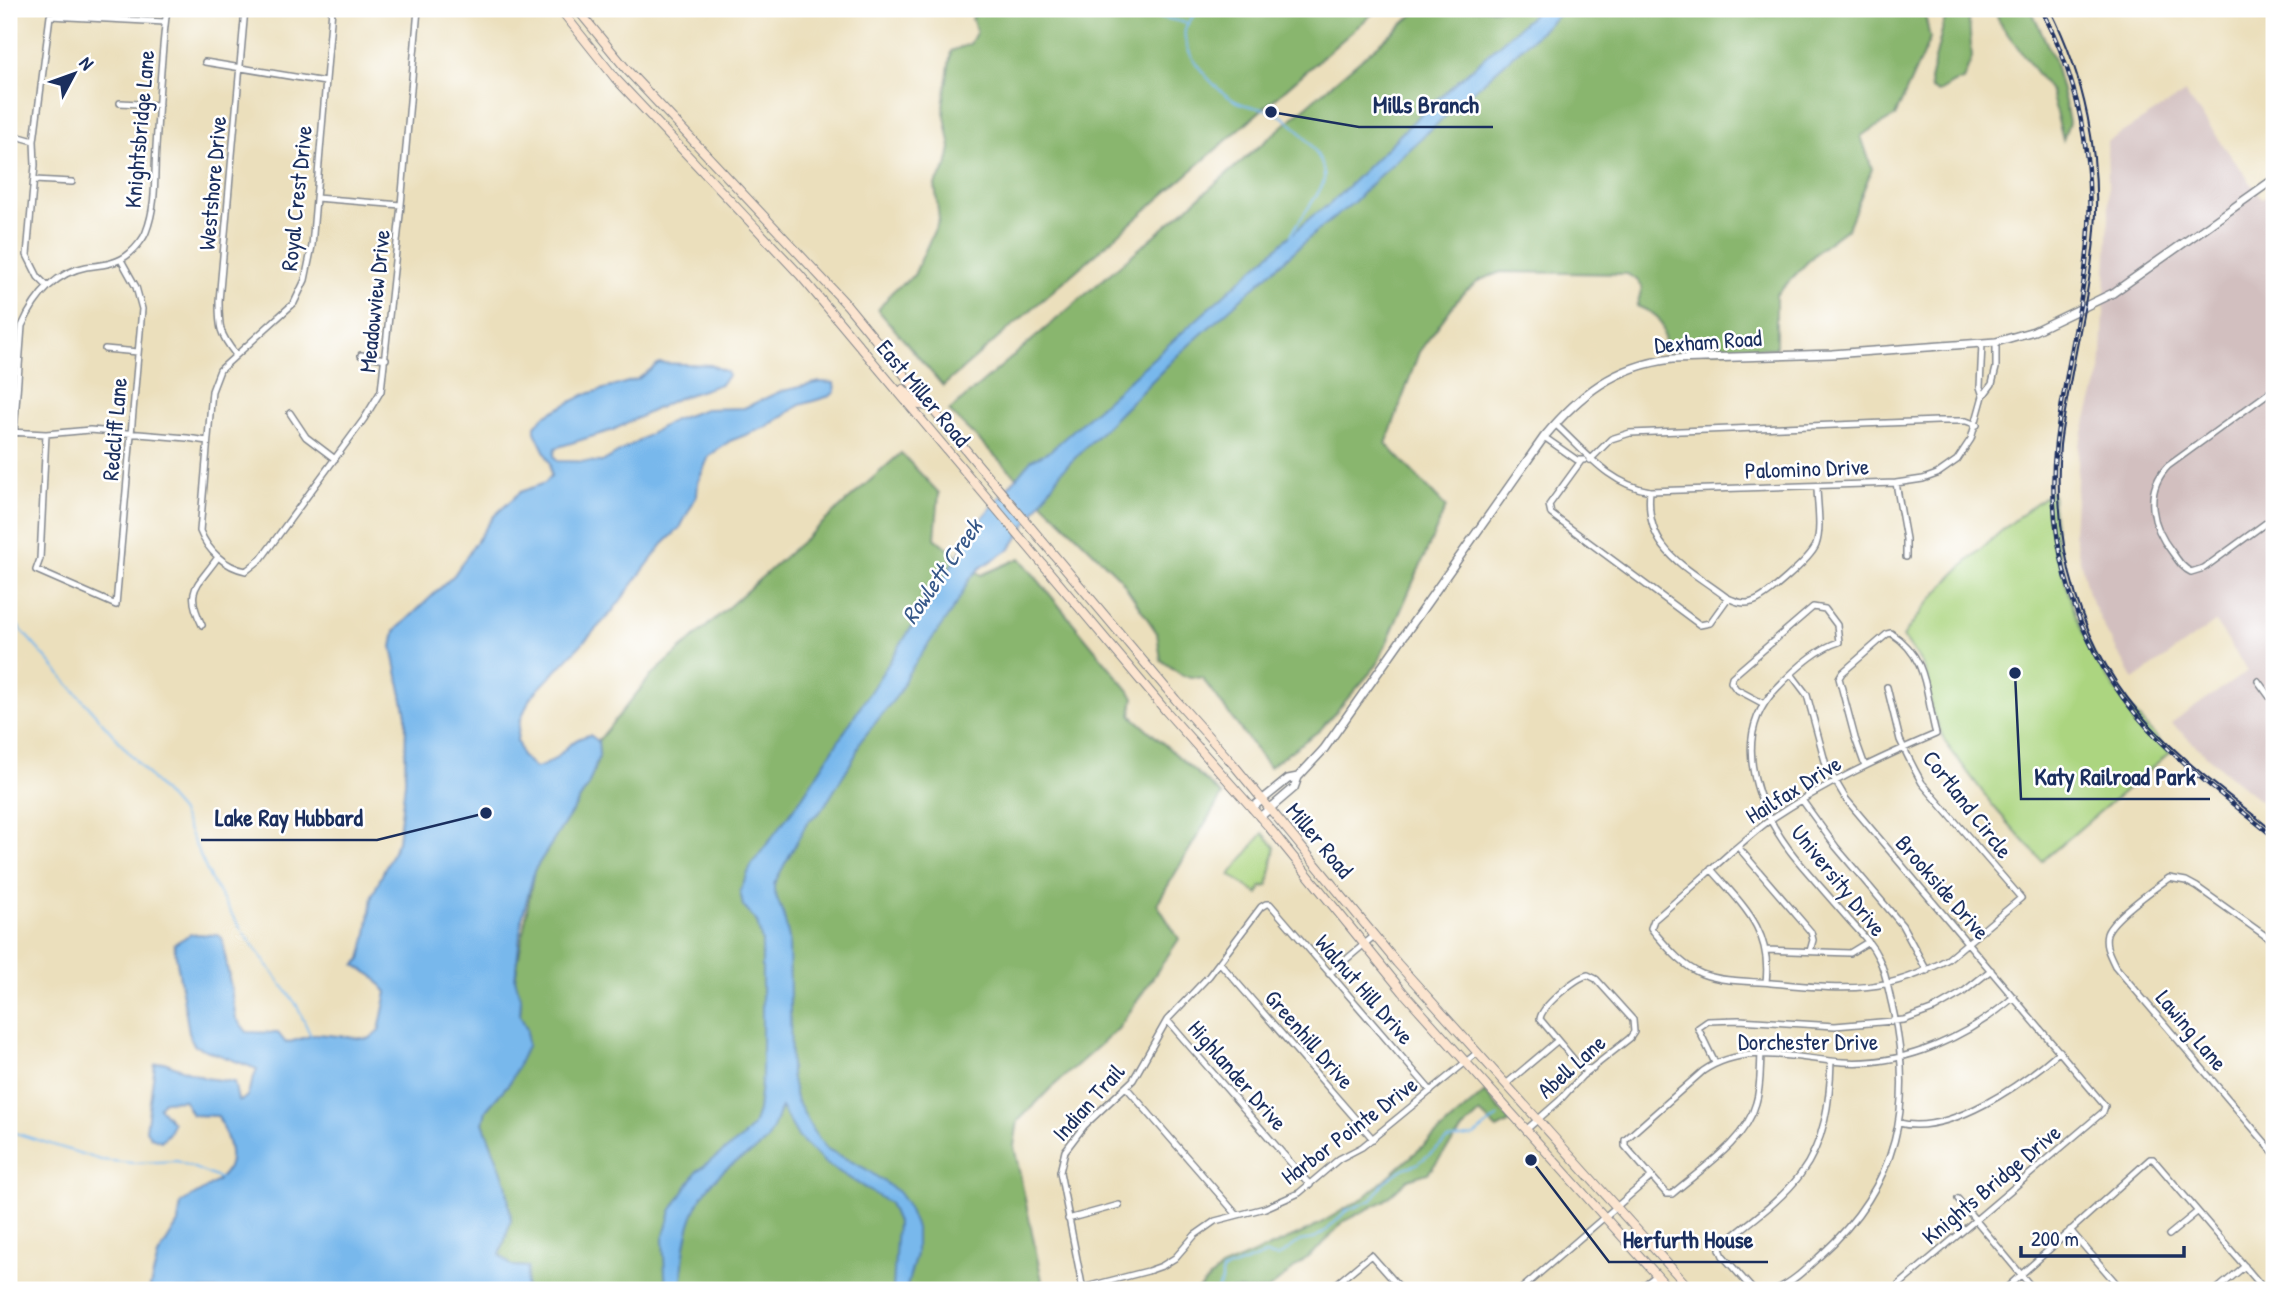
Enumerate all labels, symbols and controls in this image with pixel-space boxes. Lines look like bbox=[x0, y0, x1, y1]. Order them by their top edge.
north arrow bbox=[38, 38, 108, 108]
street label: Knightsbridge Lane bbox=[117, 49, 161, 209]
text: N bbox=[74, 51, 100, 75]
callout: Mills Branch bbox=[1359, 82, 1493, 127]
text: Mills Branch bbox=[1373, 88, 1479, 120]
street label: Westshore Drive bbox=[191, 115, 233, 251]
street label: Royal Crest Drive bbox=[273, 124, 319, 272]
street label: Meadowview Drive bbox=[351, 228, 397, 374]
street label: Dexham Road bbox=[1653, 322, 1763, 360]
street label: East Miller Road bbox=[870, 333, 978, 453]
street label: Redcliff Lane bbox=[94, 376, 134, 482]
street label: Palomino Drive bbox=[1744, 450, 1870, 486]
water label: Rowlett Creek bbox=[893, 511, 990, 630]
street label: Cortland Circle bbox=[1916, 744, 2020, 864]
street label: Hailfax Drive bbox=[1739, 747, 1847, 831]
callout: Katy Railroad Park bbox=[2021, 754, 2210, 799]
text: Katy Railroad Park bbox=[2034, 760, 2196, 793]
callout: Lake Ray Hubbard bbox=[201, 795, 377, 840]
street label: Miller Road bbox=[1279, 796, 1361, 884]
text: Lake Ray Hubbard bbox=[215, 801, 364, 834]
street label: University Drive bbox=[1784, 818, 1894, 942]
street label: Brookside Drive bbox=[1889, 828, 1997, 946]
street label: Walnut Hill Drive bbox=[1309, 927, 1421, 1051]
street label: Greenhill Drive bbox=[1258, 983, 1362, 1095]
street label: Lawing Lane bbox=[2149, 983, 2235, 1077]
street label: Highlander Drive bbox=[1181, 1013, 1295, 1137]
street label: Dorchester Drive bbox=[1738, 1026, 1878, 1057]
street label: Abell Lane bbox=[1530, 1027, 1612, 1105]
street label: Indian Trail bbox=[1045, 1056, 1132, 1147]
street label: Harbor Pointe Drive bbox=[1275, 1069, 1423, 1191]
street label: Knights Bridge Drive bbox=[1915, 1117, 2067, 1251]
scale bar bbox=[2021, 1215, 2183, 1259]
callout: Herfurth House bbox=[1609, 1217, 1768, 1262]
text: Herfurth House bbox=[1623, 1223, 1754, 1255]
text: 200 m bbox=[2031, 1224, 2079, 1253]

